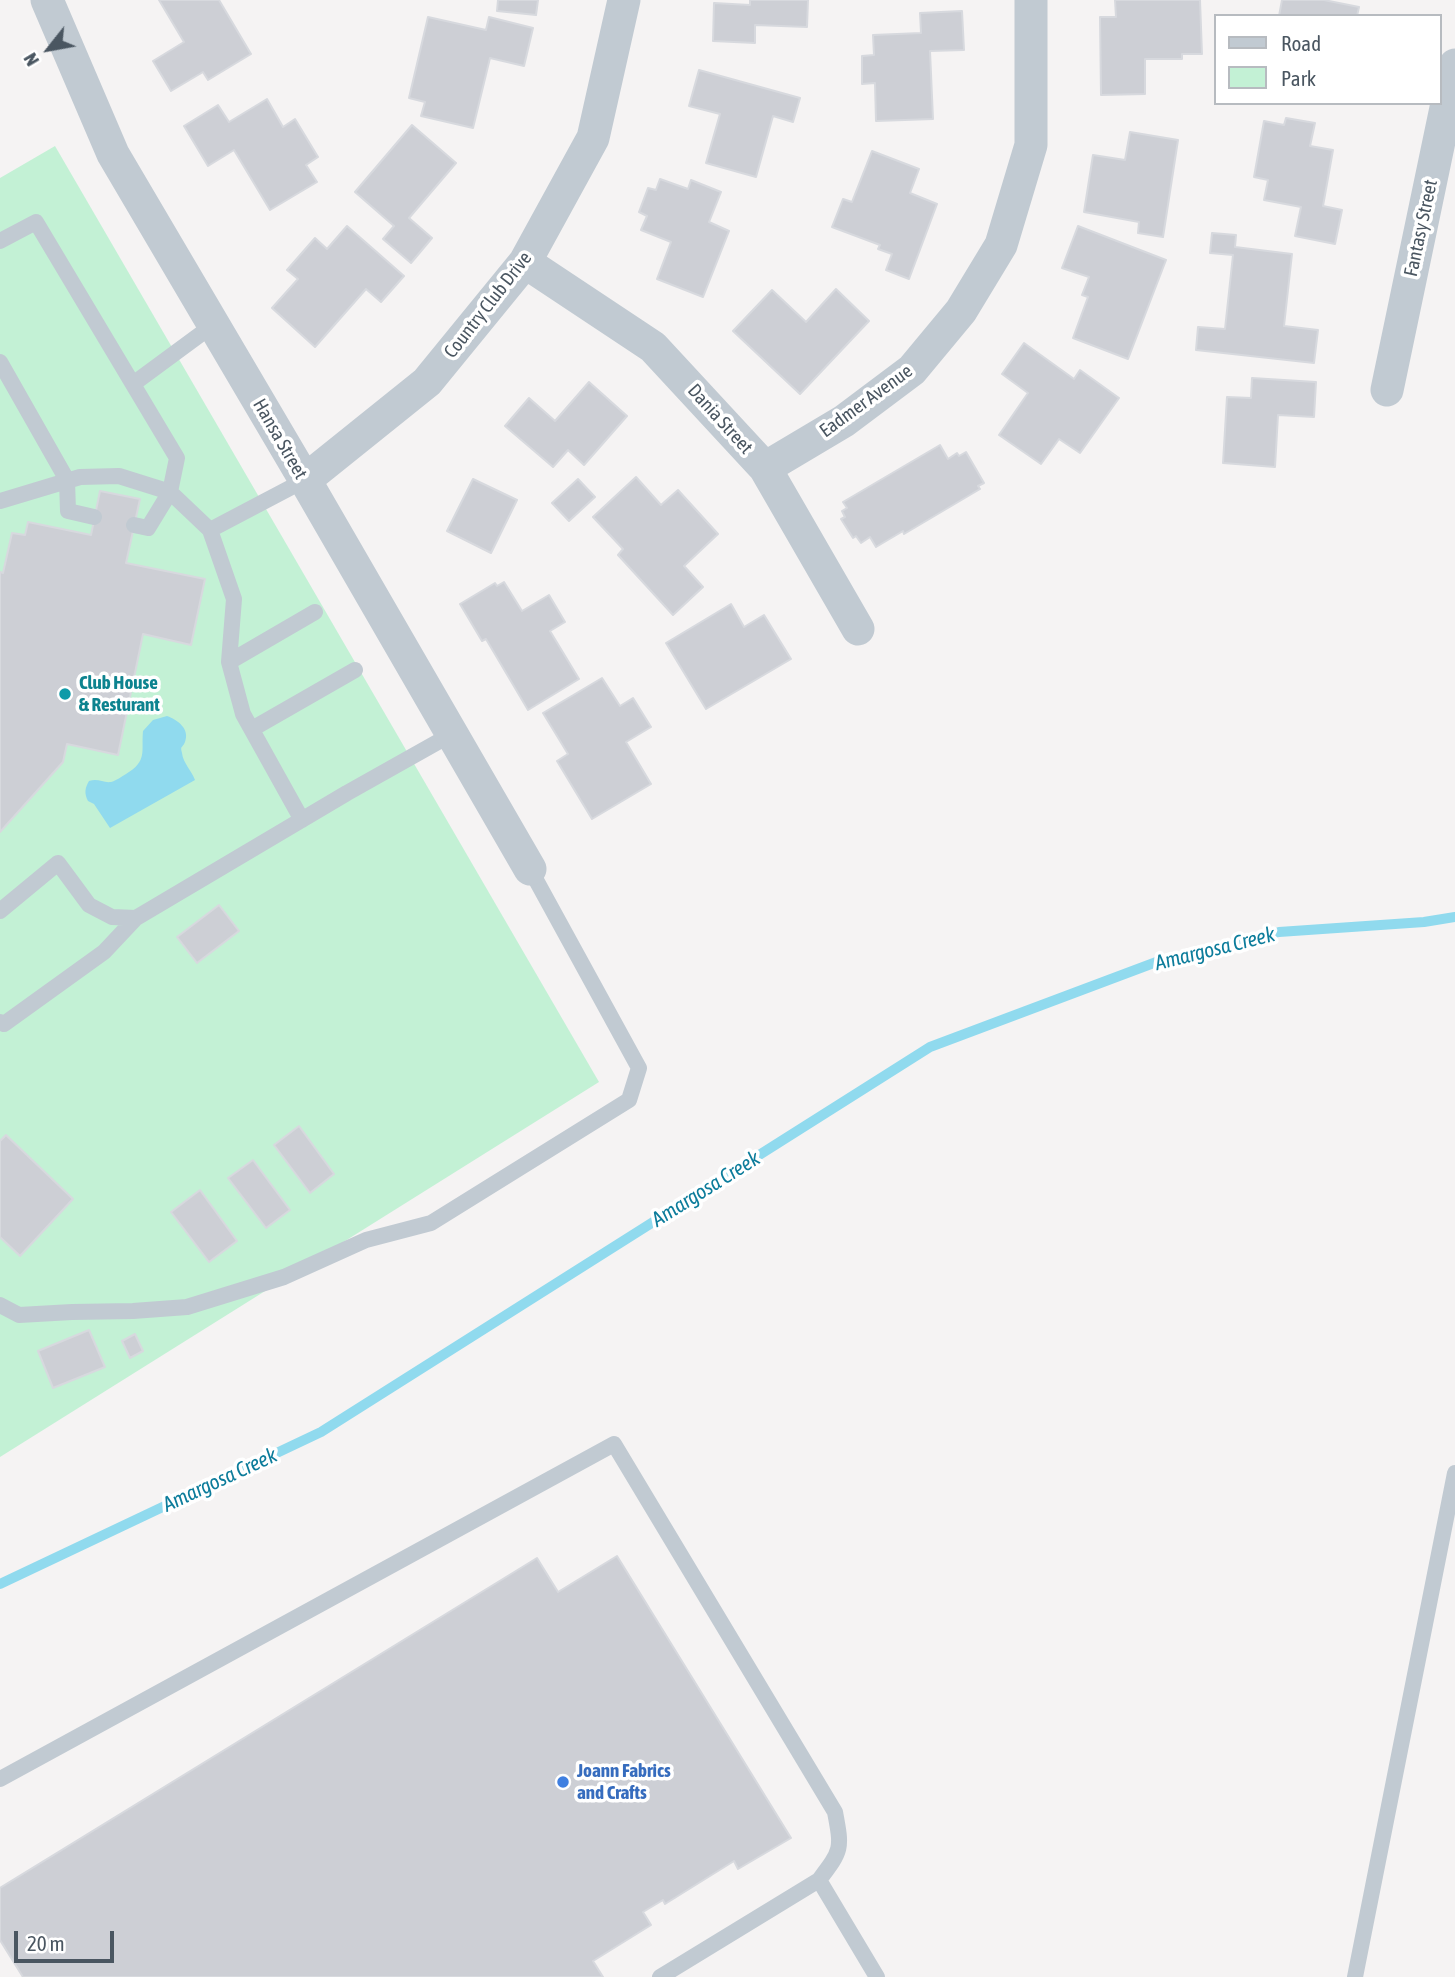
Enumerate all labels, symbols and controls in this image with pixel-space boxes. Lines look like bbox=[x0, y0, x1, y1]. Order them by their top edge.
north arrow bbox=[14, 14, 84, 84]
legend bbox=[1214, 14, 1441, 105]
text: Road bbox=[1281, 31, 1321, 55]
text: N bbox=[19, 49, 43, 70]
text: Park bbox=[1281, 66, 1316, 90]
street label: Fantasy Street bbox=[1400, 177, 1442, 279]
street label: Country Club Drive bbox=[439, 247, 537, 363]
street label: Eadmer Avenue bbox=[815, 360, 917, 442]
street label: Dania Street bbox=[683, 379, 757, 459]
street label: Hansa Street bbox=[248, 395, 312, 483]
place label: Club House & Resturant bbox=[79, 672, 160, 716]
marker: Club House & Resturant bbox=[57, 686, 73, 702]
water label: Amargosa Creek bbox=[1152, 922, 1278, 976]
water label: Amargosa Creek bbox=[647, 1146, 765, 1232]
water label: Amargosa Creek bbox=[159, 1443, 281, 1517]
place label: Joann Fabrics and Crafts bbox=[577, 1760, 671, 1804]
marker: Joann Fabrics and Crafts bbox=[555, 1774, 571, 1790]
scale bar bbox=[18, 1918, 117, 1962]
text: 20 m bbox=[27, 1931, 65, 1955]

